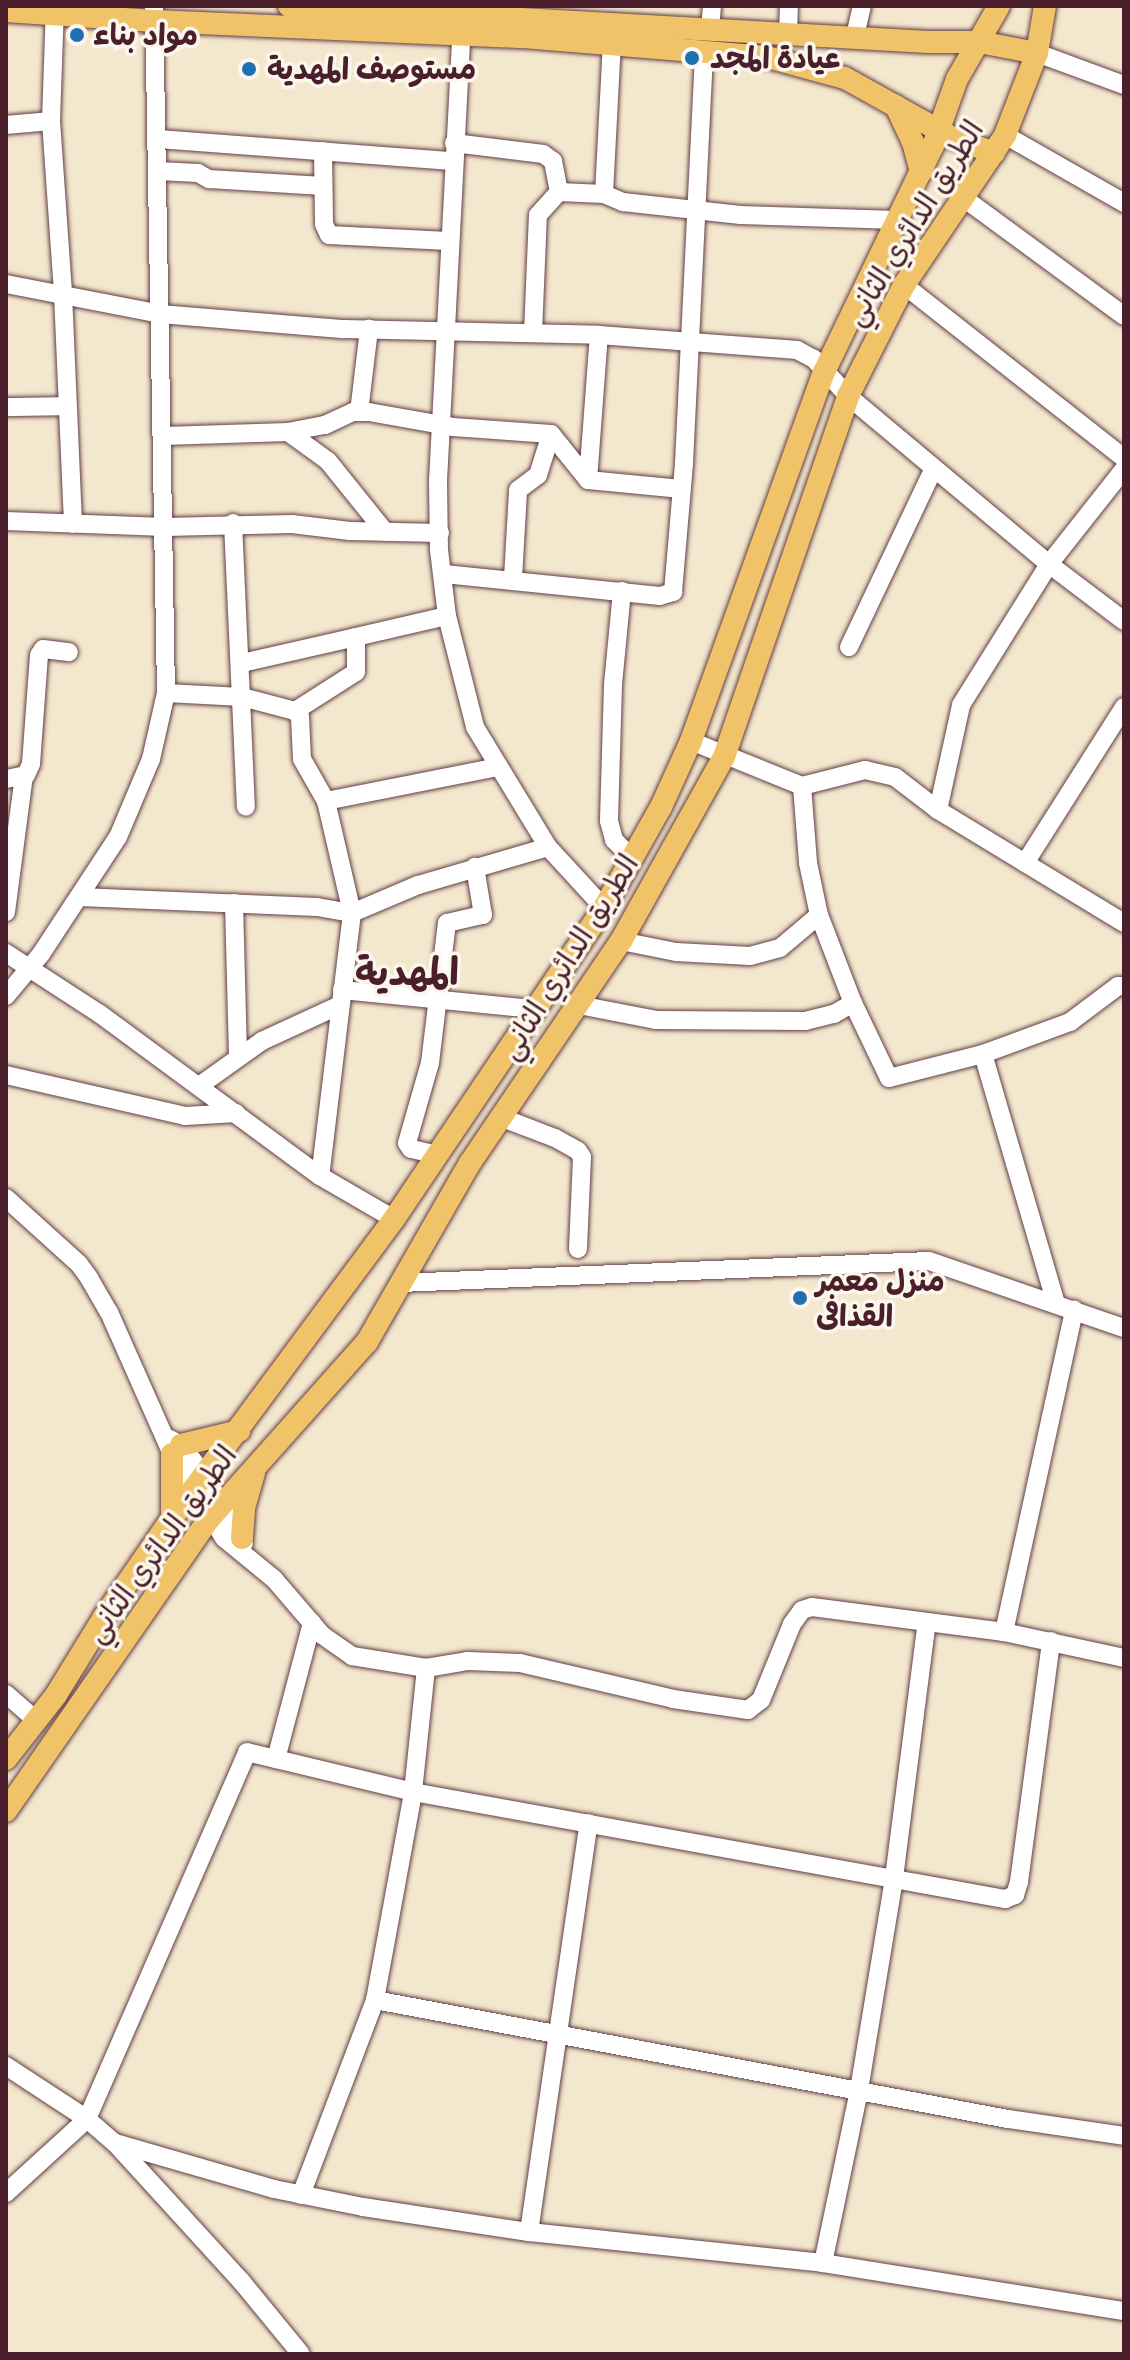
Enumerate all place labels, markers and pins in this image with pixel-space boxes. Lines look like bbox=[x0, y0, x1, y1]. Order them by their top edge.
place label: مواد بناء bbox=[93, 17, 198, 53]
marker: مواد بناء bbox=[68, 26, 86, 44]
place label: عيادة المجد bbox=[710, 40, 840, 76]
marker: عيادة المجد bbox=[681, 47, 703, 69]
place label: مستوصف المهدية bbox=[267, 51, 476, 87]
marker: مستوصف المهدية bbox=[238, 58, 260, 80]
place label: منزل معمر القذافى bbox=[816, 1263, 945, 1334]
marker: منزل معمر القذافى bbox=[791, 1289, 809, 1307]

